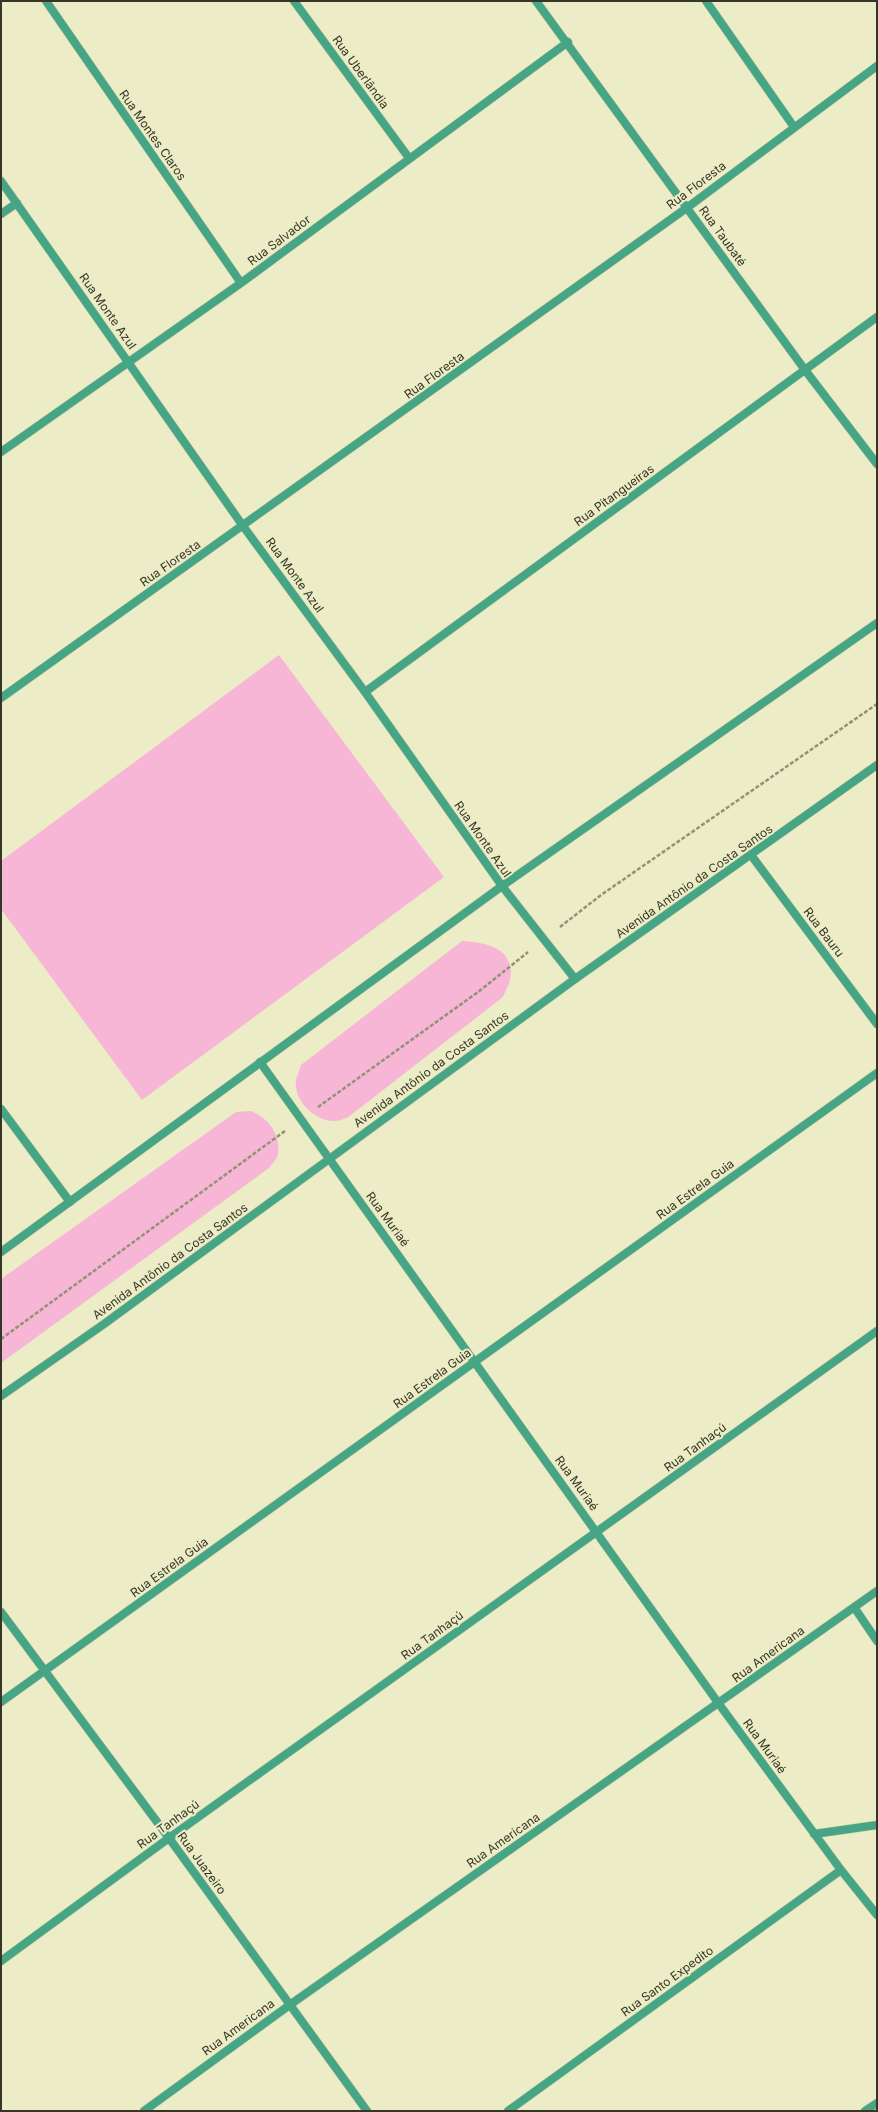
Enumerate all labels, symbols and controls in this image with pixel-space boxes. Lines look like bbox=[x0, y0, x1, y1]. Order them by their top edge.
street label: Rua Uberlândia bbox=[329, 33, 393, 111]
street label: Rua Montes Claros bbox=[116, 87, 190, 183]
street label: Rua Floresta bbox=[663, 158, 729, 212]
street label: Rua Taubaté bbox=[696, 203, 750, 269]
street label: Rua Salvador bbox=[245, 211, 314, 269]
street label: Rua Monte Azul bbox=[76, 270, 140, 352]
street label: Rua Floresta bbox=[401, 348, 467, 402]
street label: Rua Pitangueiras bbox=[571, 461, 657, 529]
street label: Rua Monte Azul bbox=[263, 535, 327, 615]
street label: Rua Floresta bbox=[137, 537, 203, 589]
street label: Rua Monte Azul bbox=[451, 798, 515, 880]
street label: Avenida Antônio da Costa Santos bbox=[613, 821, 775, 941]
street label: Rua Bauru bbox=[800, 904, 848, 960]
street label: Avenida Antônio da Costa Santos bbox=[351, 1008, 511, 1130]
street label: Rua Estrela Guia bbox=[653, 1156, 737, 1222]
street label: Rua Muriaé bbox=[363, 1189, 413, 1249]
street label: Avenida Antônio da Costa Santos bbox=[90, 1200, 250, 1322]
street label: Rua Estrela Guia bbox=[390, 1345, 474, 1411]
street label: Rua Tanhaçú bbox=[661, 1419, 729, 1475]
street label: Rua Muriaé bbox=[552, 1453, 602, 1513]
street label: Rua Estrela Guia bbox=[127, 1534, 211, 1600]
street label: Rua Tanhaçú bbox=[398, 1607, 466, 1663]
street label: Rua Americana bbox=[729, 1623, 807, 1685]
street label: Rua Muriaé bbox=[740, 1716, 790, 1776]
street label: Rua Tanhaçú bbox=[134, 1796, 202, 1852]
street label: Rua Americana bbox=[464, 1809, 542, 1871]
street label: Rua Juazeiro bbox=[174, 1829, 230, 1897]
street label: Rua Santo Expedito bbox=[618, 1943, 716, 2019]
street label: Rua Americana bbox=[199, 1996, 277, 2058]

